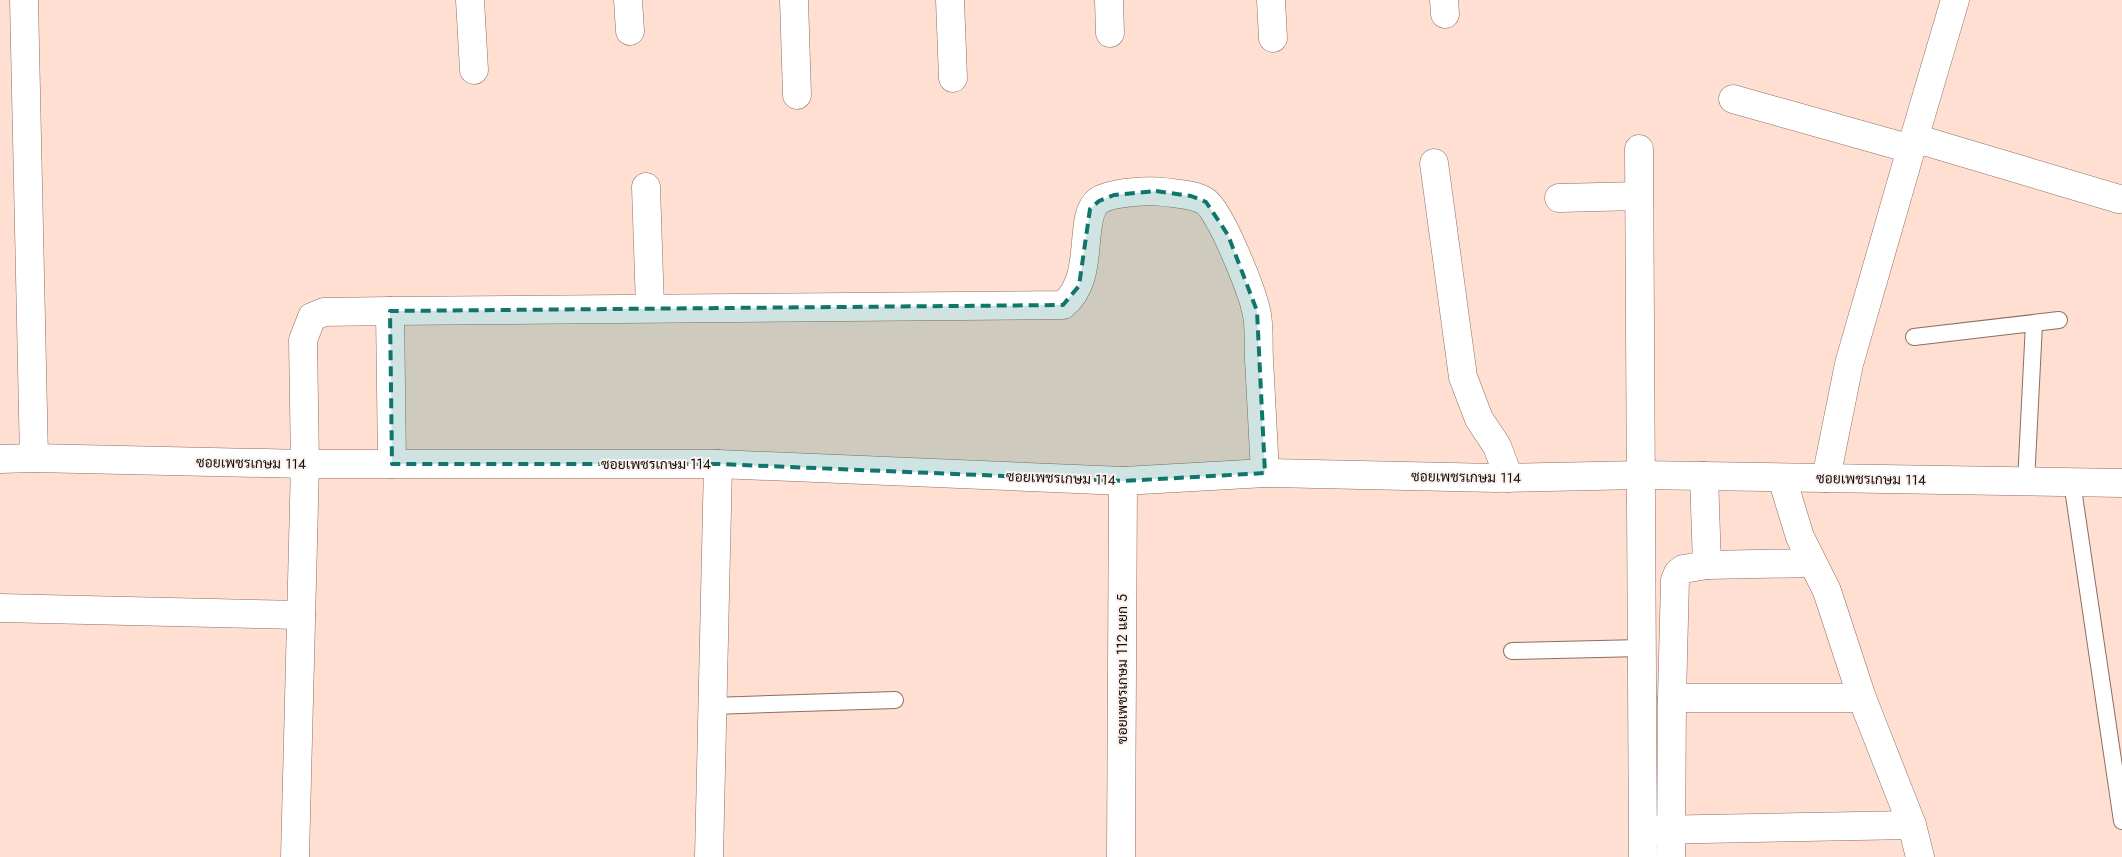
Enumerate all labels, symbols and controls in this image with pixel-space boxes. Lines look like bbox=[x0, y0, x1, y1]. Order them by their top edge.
street label: ซอยเพชรเกษม 114 bbox=[196, 452, 306, 474]
street label: ซอยเพชรเกษม 114 bbox=[601, 454, 711, 474]
street label: ซอยเพชรเกษม 114 bbox=[1006, 466, 1116, 490]
street label: ซอยเพชรเกษม 114 bbox=[1411, 466, 1521, 488]
street label: ซอยเพชรเกษม 114 bbox=[1816, 468, 1926, 490]
street label: ซอยเพชรเกษม 112 แยก 5 bbox=[1112, 594, 1132, 744]

